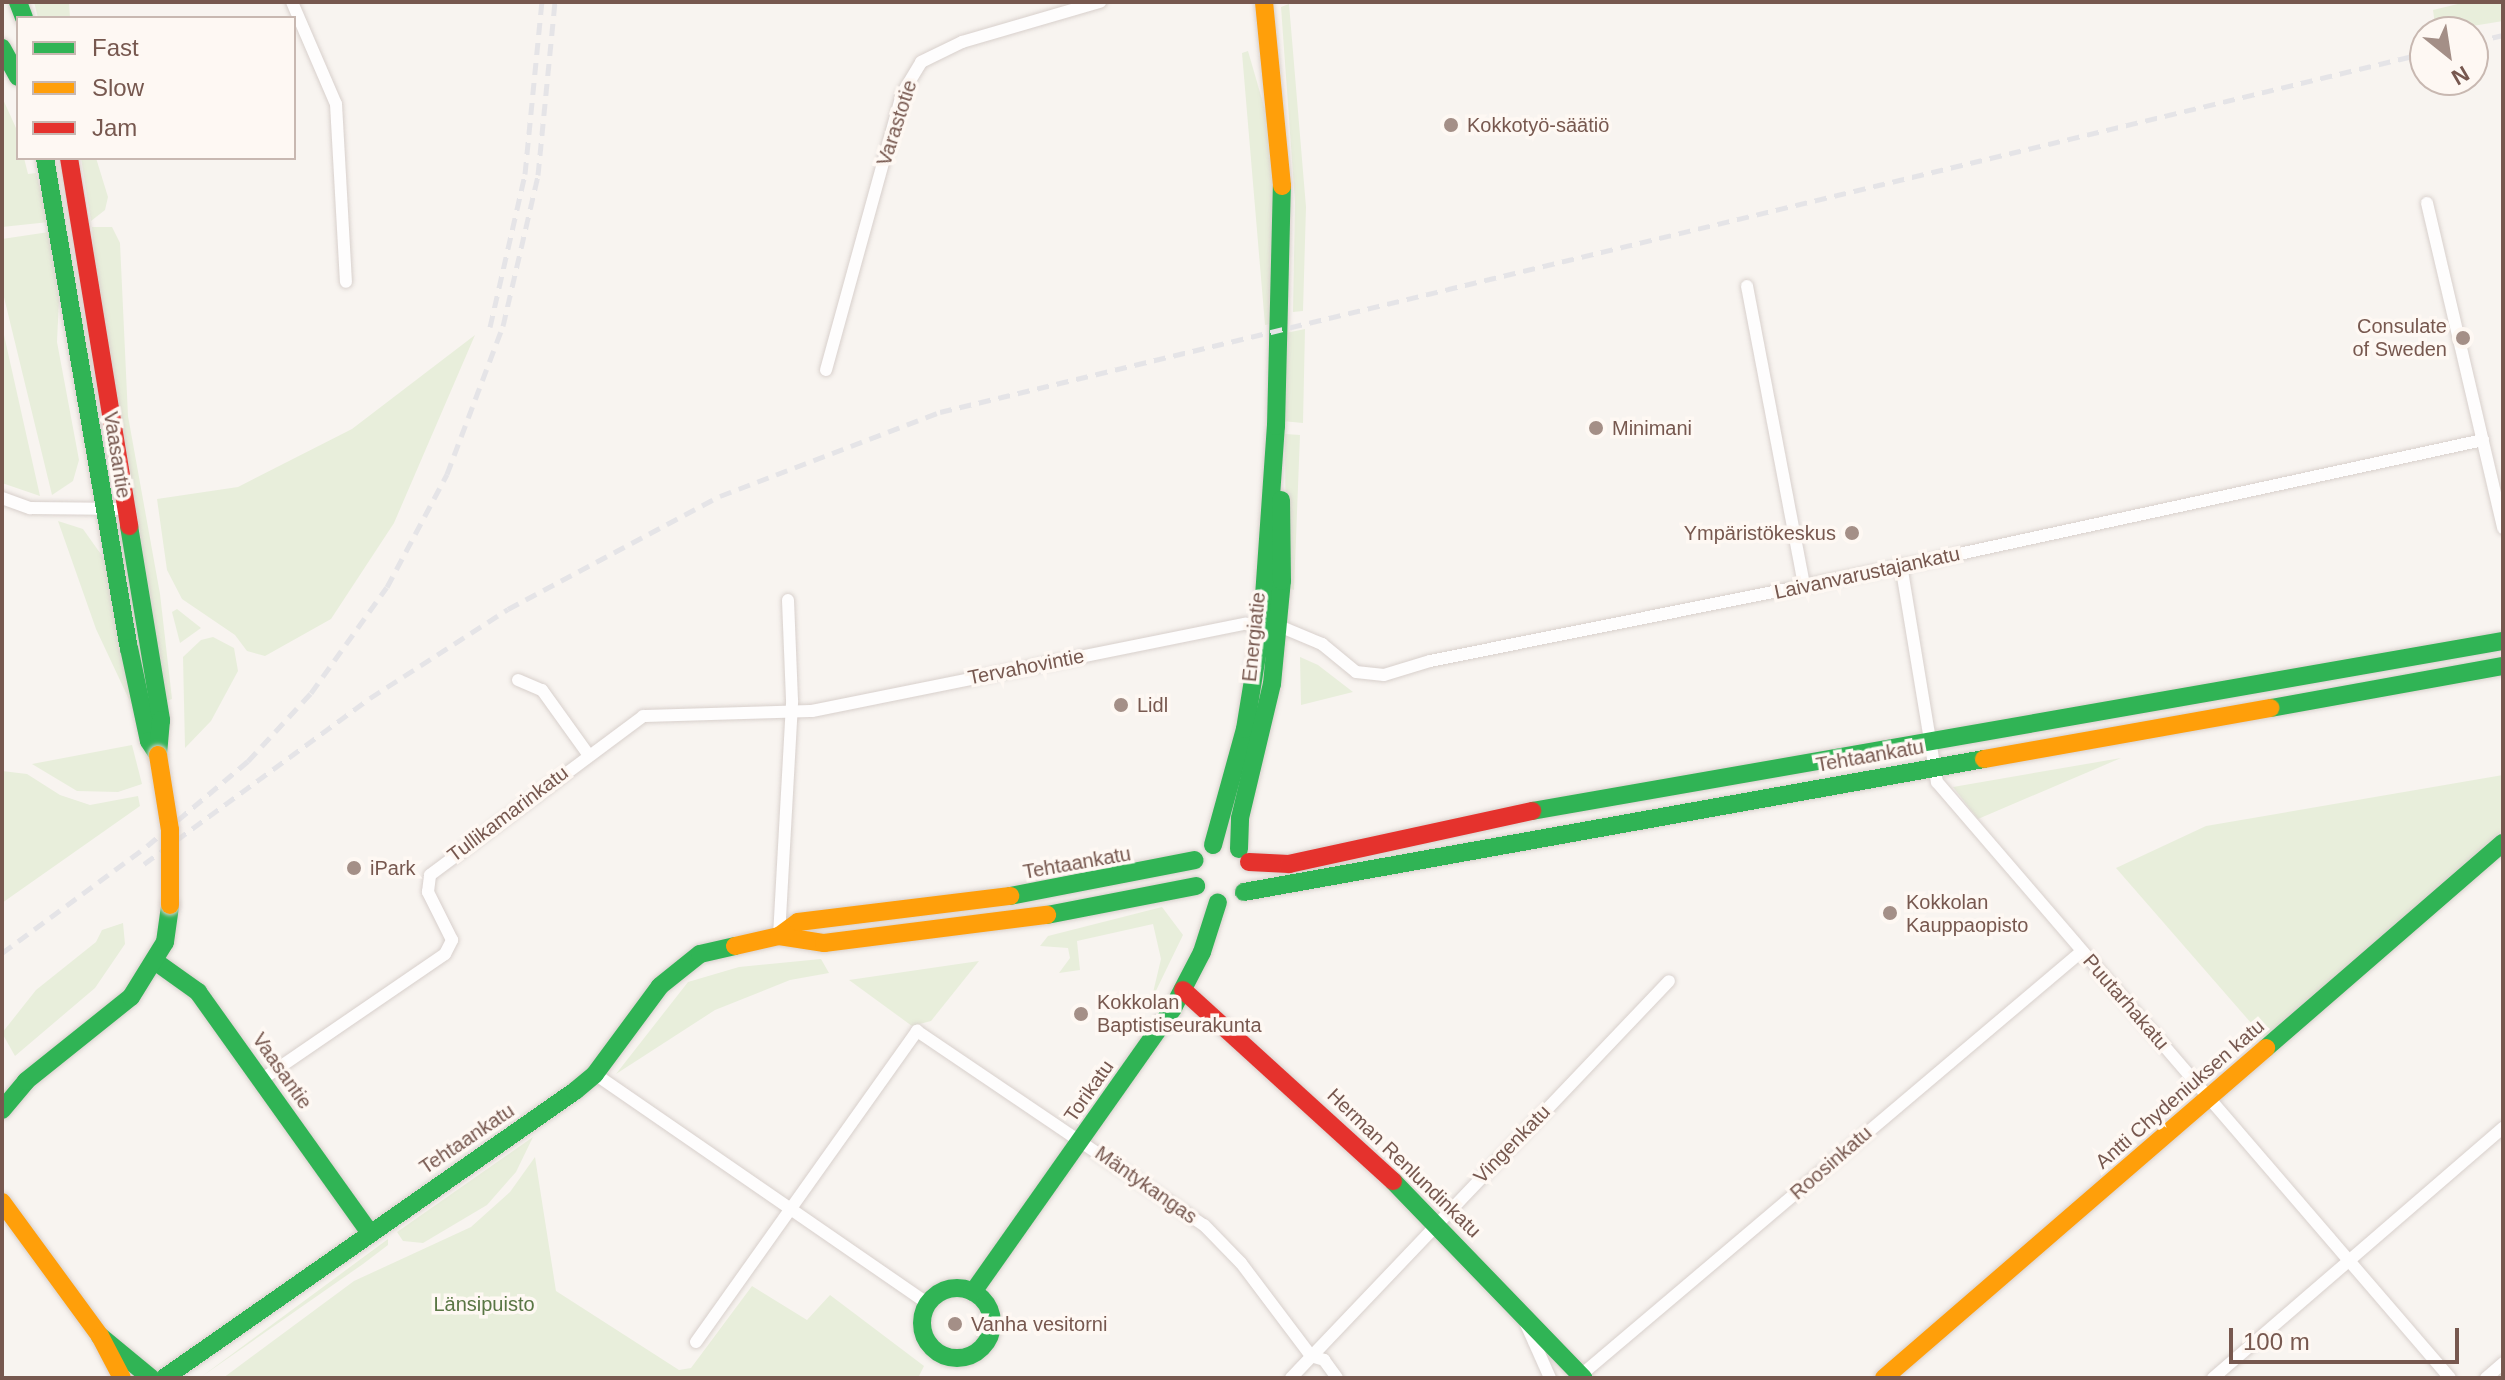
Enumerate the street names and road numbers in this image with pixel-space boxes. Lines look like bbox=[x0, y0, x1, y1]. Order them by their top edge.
street label: Varastotie bbox=[872, 77, 922, 169]
street label: Vaasantie bbox=[98, 410, 136, 500]
street label: Laivanvarustajankatu bbox=[1772, 542, 1962, 604]
street label: Energiatie bbox=[1237, 591, 1271, 683]
street label: Tervahovintie bbox=[966, 644, 1086, 690]
street label: Tehtaankatu bbox=[1814, 735, 1926, 777]
street label: Tullikamarinkatu bbox=[443, 761, 573, 867]
street label: Tehtaankatu bbox=[1021, 842, 1133, 884]
street label: Puutarhakatu bbox=[2078, 949, 2174, 1055]
street label: Antti Chydeniuksen katu bbox=[2091, 1014, 2269, 1174]
street label: Vaasantie bbox=[247, 1028, 317, 1114]
street label: Torikatu bbox=[1059, 1055, 1119, 1127]
street label: Herman Renlundinkatu bbox=[1322, 1083, 1486, 1243]
street label: Tehtaankatu bbox=[415, 1099, 519, 1179]
street label: Vingenkatu bbox=[1469, 1100, 1555, 1188]
street label: Roosinkatu bbox=[1785, 1121, 1877, 1205]
street label: Mäntykangas bbox=[1090, 1141, 1202, 1229]

